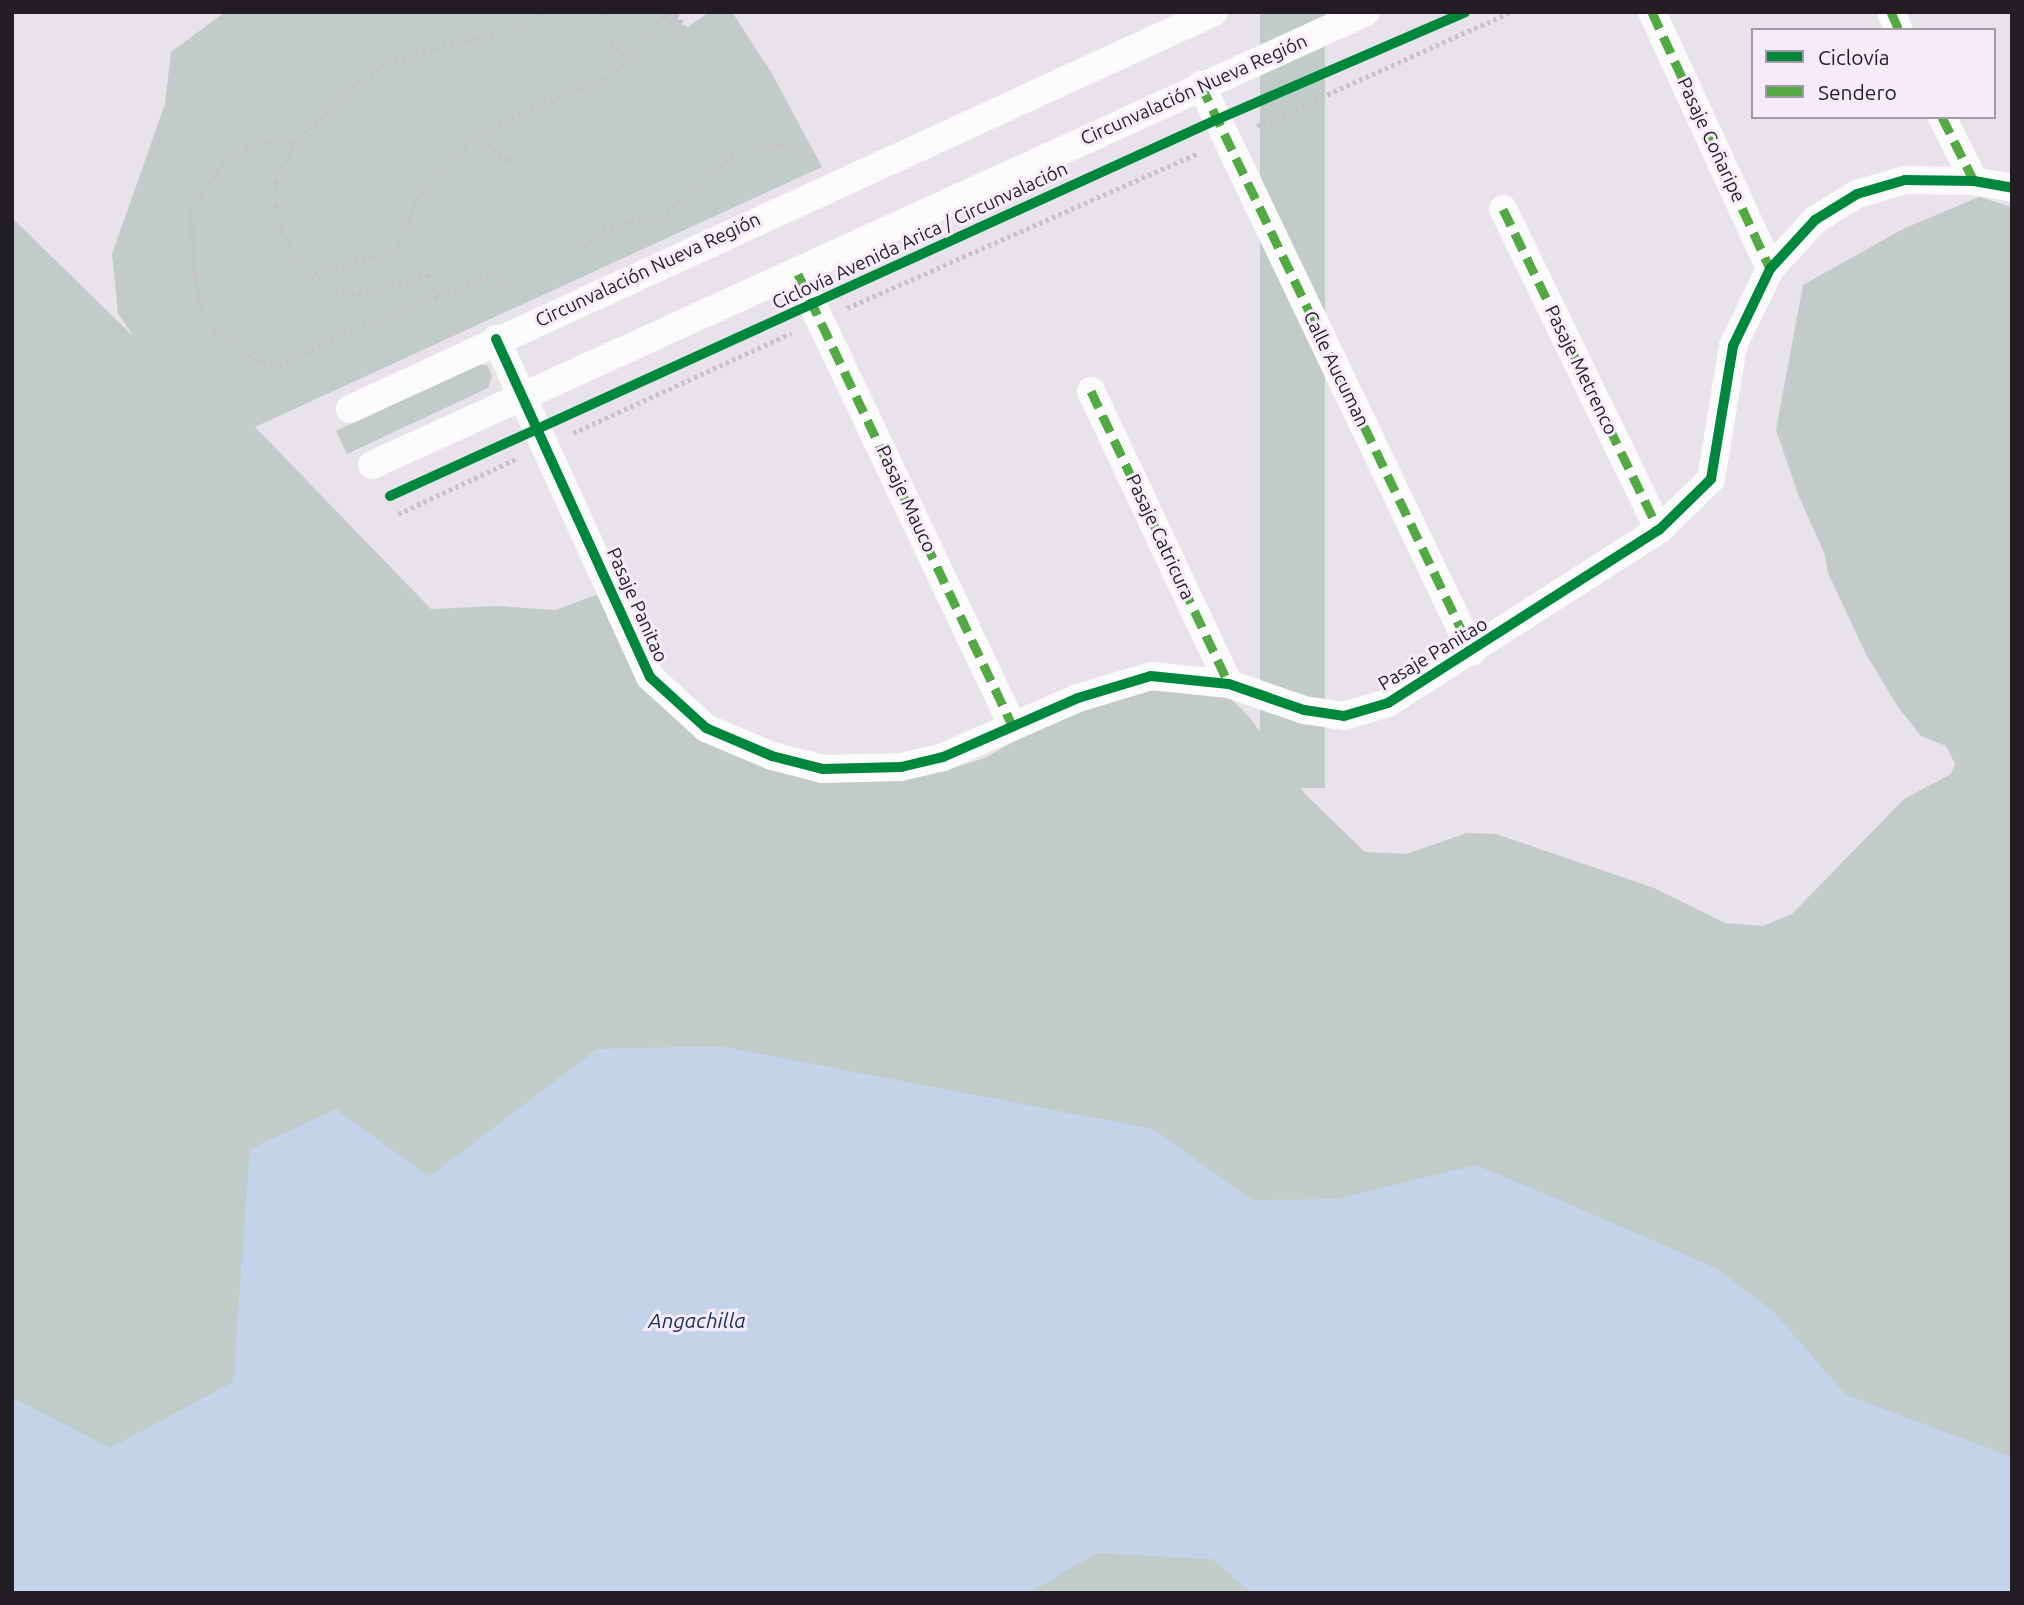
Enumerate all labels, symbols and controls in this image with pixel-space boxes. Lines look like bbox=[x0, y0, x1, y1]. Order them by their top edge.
legend bbox=[1751, 28, 1996, 119]
street label: Circunvalación Nueva Región bbox=[1077, 30, 1311, 150]
text: Ciclovía bbox=[1818, 45, 1890, 69]
street label: Pasaje Coñaripe bbox=[1672, 74, 1750, 206]
text: Sendero bbox=[1818, 80, 1897, 104]
street label: Ciclovía Avenida Arica / Circunvalación bbox=[769, 157, 1071, 315]
street label: Circunvalación Nueva Región bbox=[532, 208, 764, 332]
street label: Pasaje Metrenco bbox=[1540, 302, 1622, 438]
street label: Calle Aucuman bbox=[1298, 307, 1374, 431]
street label: Pasaje Mauco bbox=[871, 442, 941, 556]
street label: Pasaje Catricura bbox=[1121, 471, 1199, 603]
street label: Pasaje Panitao bbox=[602, 544, 672, 666]
street label: Pasaje Panitao bbox=[1374, 613, 1492, 695]
water label: Angachilla bbox=[648, 1307, 746, 1333]

